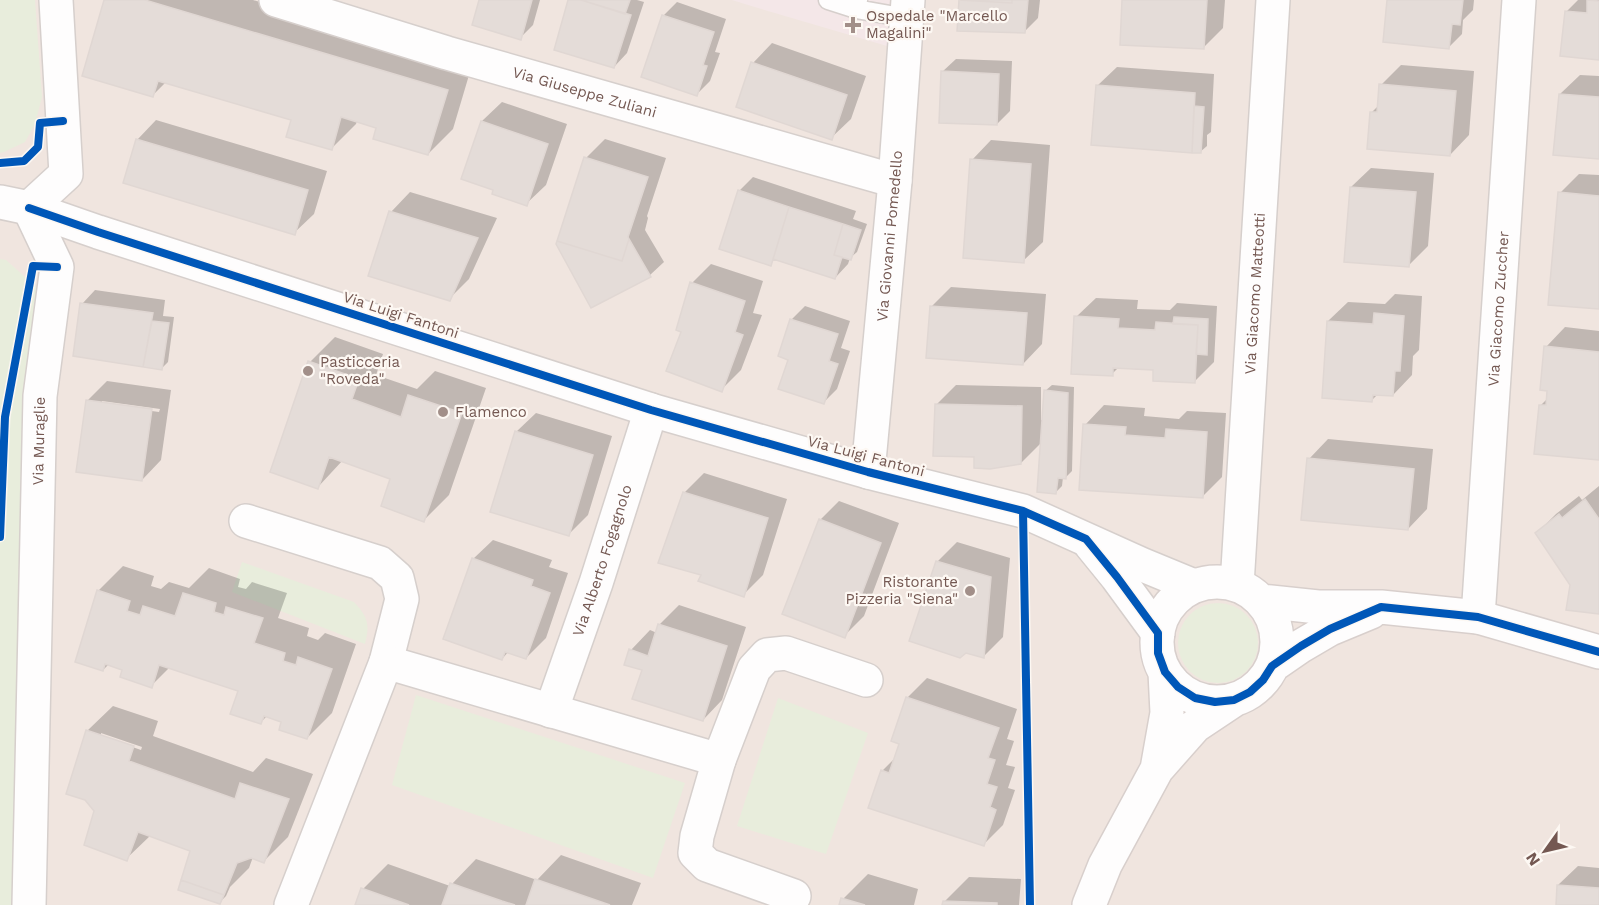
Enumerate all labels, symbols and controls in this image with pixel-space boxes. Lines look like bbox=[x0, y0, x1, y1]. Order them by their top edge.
place label: Ospedale "Marcello Magalini" bbox=[866, 7, 1008, 42]
marker: Ospedale "Marcello Magalini" bbox=[844, 16, 862, 34]
street label: Via Giuseppe Zuliani bbox=[510, 63, 659, 121]
street label: Via Giovanni Pomedello bbox=[873, 150, 906, 322]
street label: Via Giacomo Matteotti bbox=[1241, 212, 1269, 375]
street label: Via Giacomo Zuccher bbox=[1484, 230, 1513, 387]
street label: Via Luigi Fantoni bbox=[341, 288, 461, 342]
place label: Pasticceria "Roveda" bbox=[320, 353, 400, 388]
marker: Pasticceria "Roveda" bbox=[301, 364, 315, 378]
street label: Via Muraglie bbox=[29, 397, 49, 486]
place label: Flamenco bbox=[455, 403, 527, 421]
marker: Flamenco bbox=[436, 405, 450, 419]
street label: Via Luigi Fantoni bbox=[805, 432, 927, 480]
street label: Via Alberto Fogagnolo bbox=[569, 482, 636, 639]
place label: Ristorante Pizzeria "Siena" bbox=[846, 573, 958, 608]
marker: Ristorante Pizzeria "Siena" bbox=[963, 584, 977, 598]
north arrow bbox=[1515, 821, 1575, 881]
text: N bbox=[1522, 849, 1544, 869]

